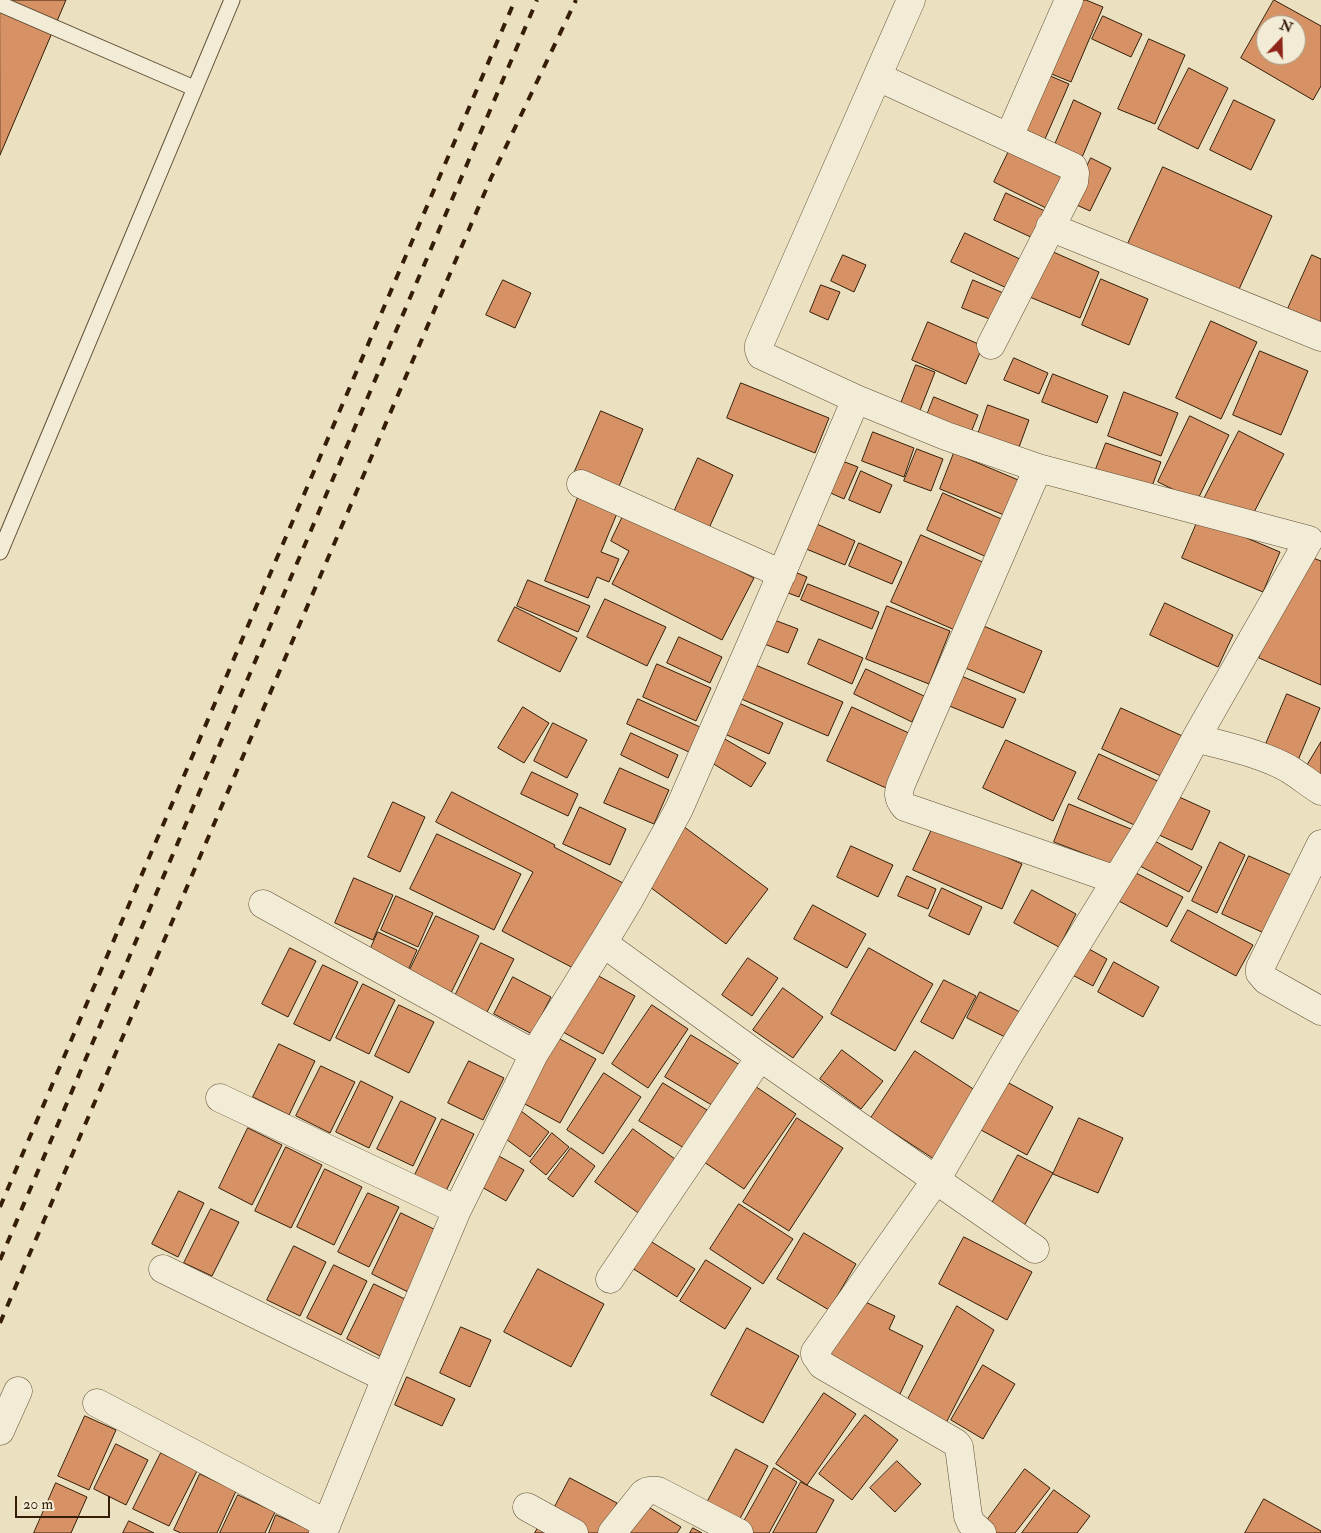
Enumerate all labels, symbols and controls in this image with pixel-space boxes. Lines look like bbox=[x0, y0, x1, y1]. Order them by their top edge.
north arrow bbox=[1256, 15, 1306, 65]
text: N bbox=[1277, 16, 1295, 37]
scale bar bbox=[18, 1486, 112, 1518]
text: 20 m bbox=[23, 1495, 53, 1514]

